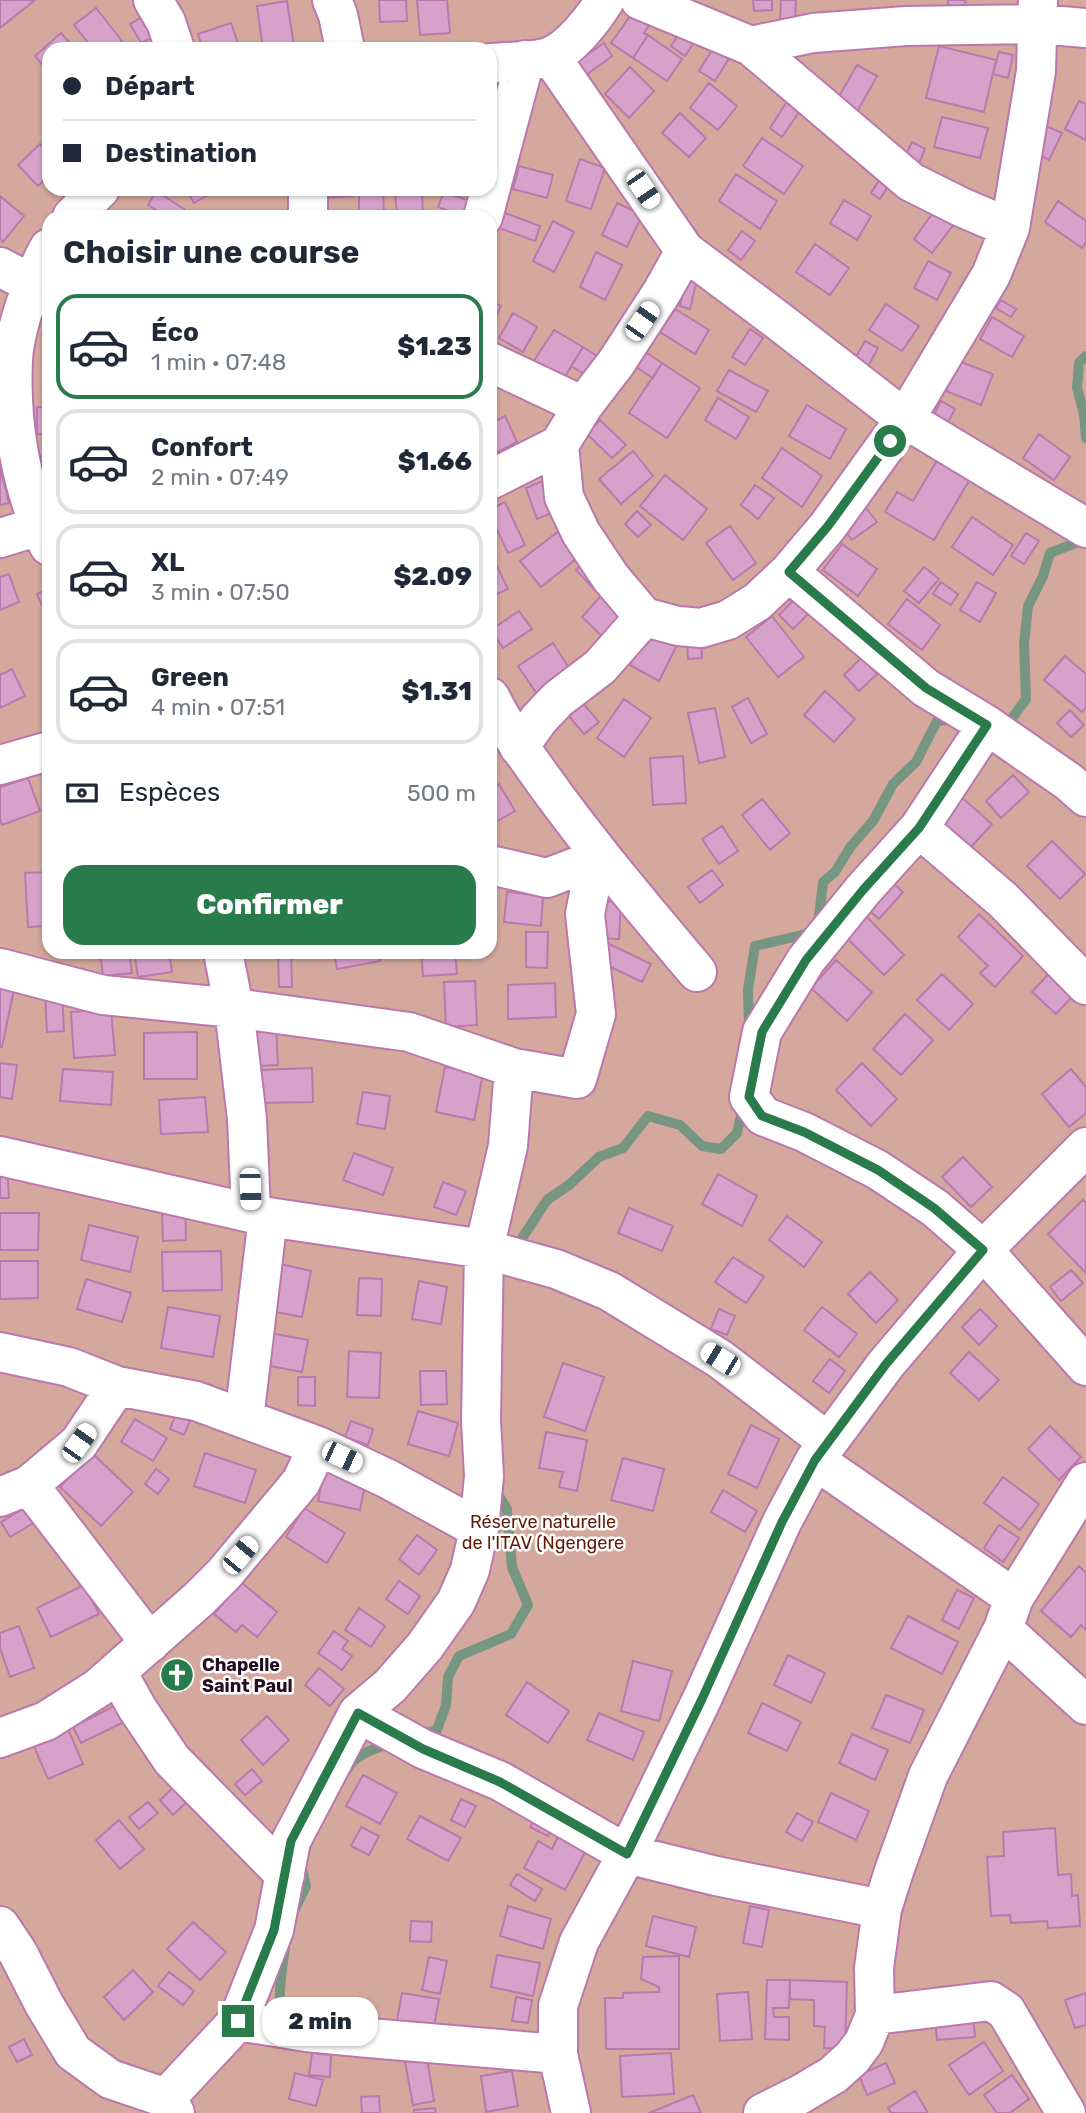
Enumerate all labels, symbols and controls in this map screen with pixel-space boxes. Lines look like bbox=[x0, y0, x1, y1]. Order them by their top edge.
text: Départ bbox=[105, 71, 195, 102]
text: Destination bbox=[105, 138, 257, 169]
car bbox=[623, 166, 664, 212]
text: Choisir une course bbox=[63, 233, 360, 271]
car bbox=[622, 298, 663, 344]
icon: car bbox=[67, 315, 130, 378]
text: Éco bbox=[151, 317, 199, 348]
text: $1.23 bbox=[397, 331, 472, 362]
text: 1 min · 07:48 bbox=[151, 348, 287, 376]
route start bbox=[874, 425, 906, 457]
icon: car bbox=[67, 430, 130, 493]
text: Confort bbox=[151, 432, 253, 463]
text: $1.66 bbox=[398, 446, 472, 477]
text: 2 min · 07:49 bbox=[151, 463, 289, 491]
icon: car bbox=[67, 545, 130, 608]
text: XL bbox=[151, 547, 184, 578]
text: $2.09 bbox=[393, 561, 472, 592]
text: 3 min · 07:50 bbox=[151, 578, 290, 606]
icon: car bbox=[67, 660, 130, 723]
text: Green bbox=[151, 662, 229, 693]
text: $1.31 bbox=[401, 676, 472, 707]
text: 4 min · 07:51 bbox=[151, 693, 285, 721]
icon: cash bbox=[63, 774, 101, 812]
text: Espèces bbox=[119, 777, 220, 808]
text: 500 m bbox=[407, 779, 476, 807]
button: Confirmer bbox=[63, 865, 476, 945]
car bbox=[239, 1168, 262, 1210]
car bbox=[697, 1339, 744, 1379]
car bbox=[59, 1420, 100, 1466]
car bbox=[319, 1439, 366, 1475]
park label: Réserve naturelle de l'ITAV (Ngengere bbox=[462, 1511, 624, 1554]
car bbox=[219, 1532, 262, 1578]
place label: Chapelle Saint Paul bbox=[202, 1654, 293, 1697]
church icon: Chapelle Saint Paul bbox=[158, 1656, 196, 1694]
callout: 2 min bbox=[262, 1996, 378, 2046]
route end bbox=[222, 2005, 254, 2037]
text: 2 min bbox=[288, 2007, 352, 2035]

